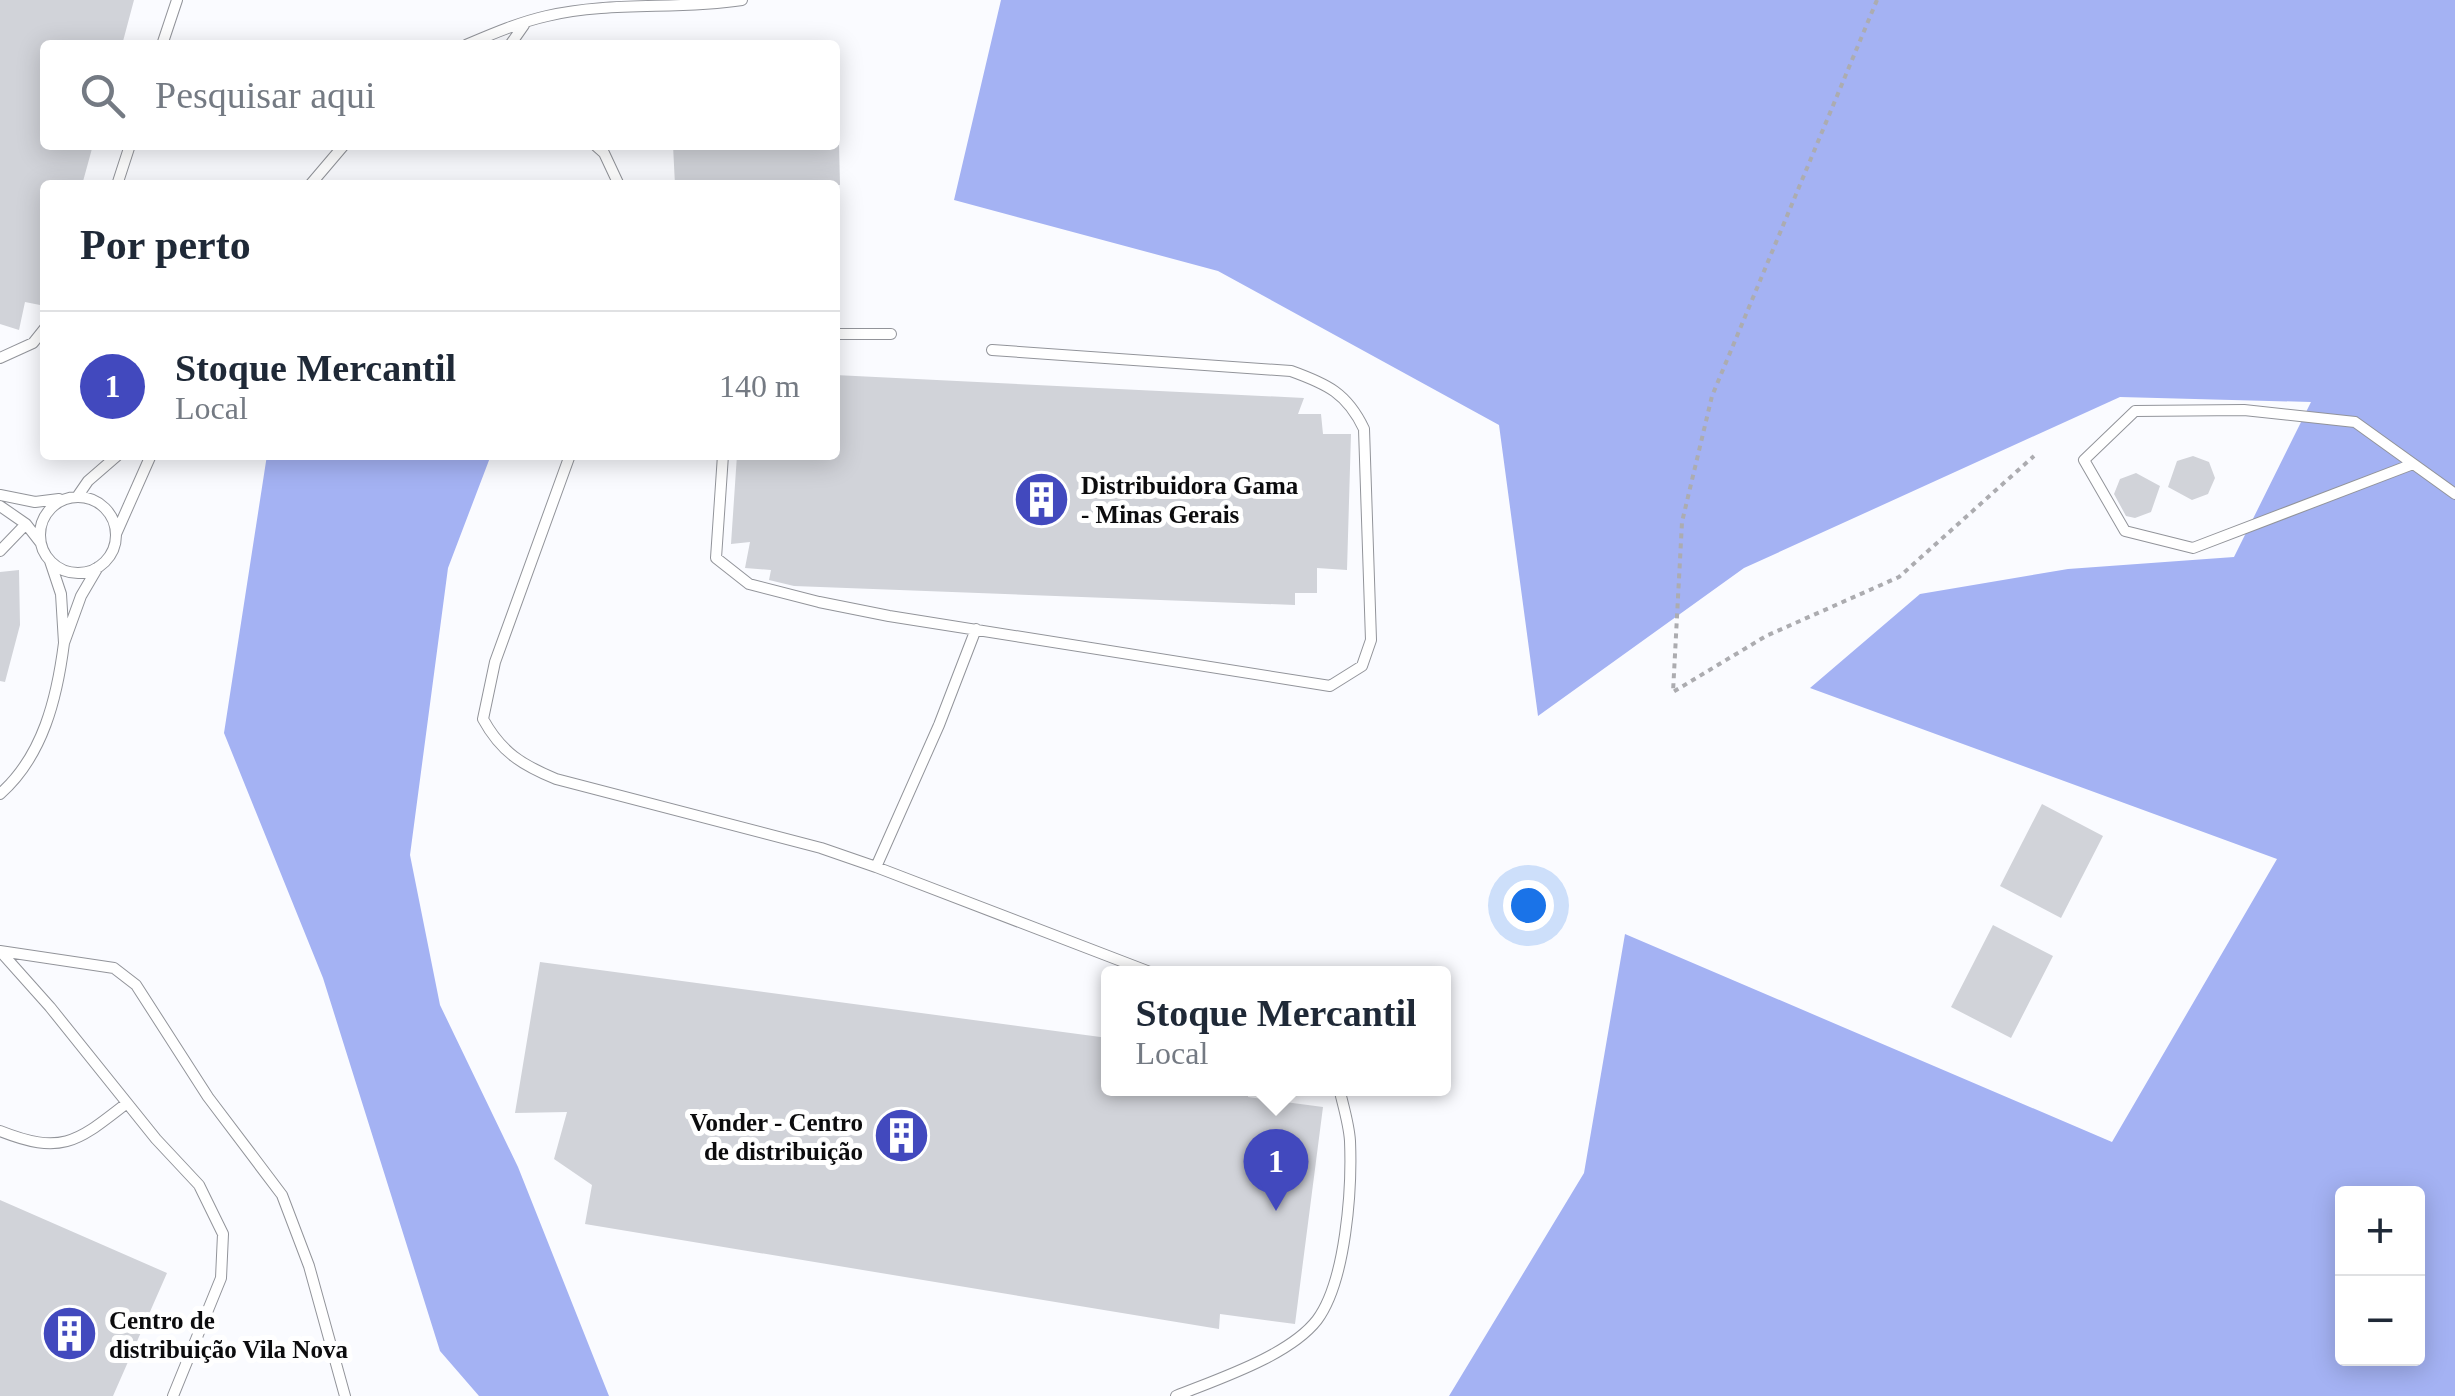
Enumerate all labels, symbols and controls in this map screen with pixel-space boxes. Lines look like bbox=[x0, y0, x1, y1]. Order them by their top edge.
search box bbox=[40, 40, 840, 150]
icon: search bbox=[75, 68, 130, 123]
text: Pesquisar aqui bbox=[155, 74, 376, 116]
text: Por perto bbox=[80, 222, 251, 268]
text: Stoque Mercantil bbox=[175, 347, 456, 389]
text: 1 bbox=[105, 368, 121, 404]
text: 140 m bbox=[719, 368, 800, 404]
text: Local bbox=[175, 390, 248, 426]
building icon: Distribuidora Gama - Minas Gerais bbox=[1012, 469, 1072, 529]
place label: Distribuidora Gama - Minas Gerais bbox=[1081, 472, 1299, 528]
your location bbox=[1503, 880, 1554, 931]
popup bbox=[1101, 966, 1451, 1096]
text: Stoque Mercantil bbox=[1135, 992, 1417, 1034]
text: Local bbox=[1135, 1035, 1208, 1071]
building icon: Vonder - Centro de distribuição bbox=[872, 1106, 932, 1166]
place label: Vonder - Centro de distribuição bbox=[690, 1109, 863, 1165]
pin: 1 bbox=[1244, 1128, 1308, 1211]
map controls bbox=[2335, 1186, 2425, 1366]
button: + bbox=[2335, 1186, 2425, 1276]
button: − bbox=[2335, 1276, 2425, 1366]
building icon: Centro de distribuição Vila Nova bbox=[40, 1304, 100, 1364]
place label: Centro de distribuição Vila Nova bbox=[109, 1307, 348, 1363]

